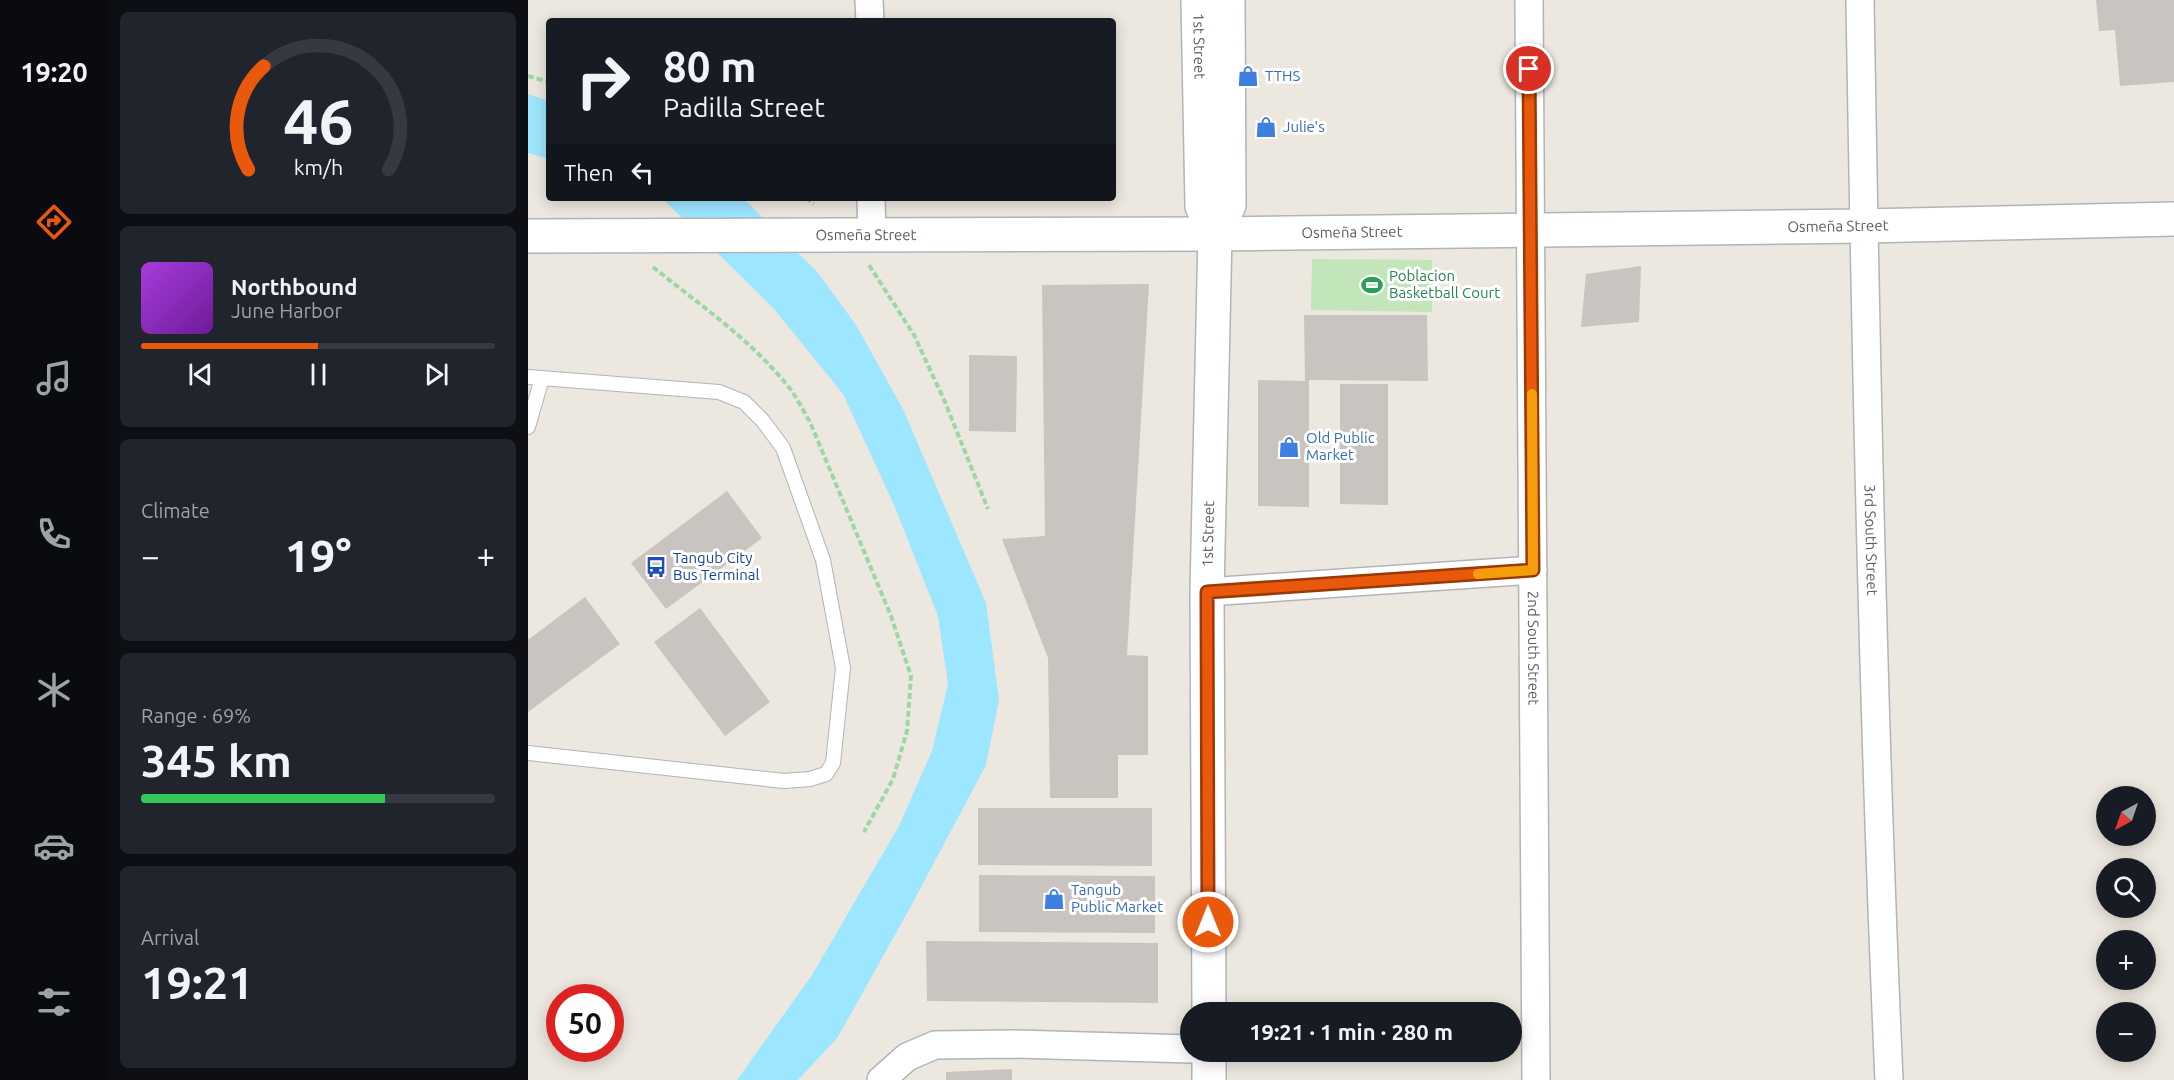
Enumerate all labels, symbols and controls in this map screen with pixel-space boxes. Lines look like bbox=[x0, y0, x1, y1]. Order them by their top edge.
street label: 1st Street bbox=[1190, 13, 1209, 79]
icon: right bbox=[564, 42, 642, 120]
text: 80 m bbox=[663, 43, 757, 90]
pin bbox=[1503, 43, 1554, 94]
icon: arrive bbox=[1512, 52, 1545, 85]
text: 19:20 bbox=[20, 57, 88, 87]
shop icon: TTHS bbox=[1236, 64, 1260, 88]
place label: TTHS bbox=[1265, 67, 1300, 84]
text: 46 bbox=[283, 86, 353, 156]
text: Padilla Street bbox=[663, 92, 825, 122]
shop icon: Julie's bbox=[1254, 115, 1278, 139]
place label: Julie's bbox=[1283, 118, 1325, 135]
text: km/h bbox=[293, 155, 343, 179]
icon: left bbox=[626, 156, 659, 189]
text: Then bbox=[564, 160, 614, 185]
icon: directions bbox=[33, 201, 75, 243]
street label: Osmeña Street bbox=[1787, 216, 1889, 235]
street label: Osmeña Street bbox=[1301, 223, 1403, 241]
street label: Osmeña Street bbox=[815, 226, 917, 243]
place label: Poblacion Basketball Court bbox=[1389, 267, 1500, 301]
sports icon: Poblacion Basketball Court bbox=[1360, 273, 1384, 297]
text: Northbound bbox=[231, 274, 357, 299]
text: June Harbor bbox=[231, 299, 342, 322]
icon: music bbox=[33, 357, 75, 399]
icon: previous bbox=[184, 358, 217, 391]
icon: pause bbox=[302, 358, 335, 391]
icon: next bbox=[420, 358, 453, 391]
place label: Old Public Market bbox=[1306, 429, 1375, 463]
shop icon: Old Public Market bbox=[1277, 435, 1301, 459]
street label: 3rd South Street bbox=[1861, 484, 1881, 596]
text: Climate bbox=[141, 499, 210, 522]
street label: 1st Street bbox=[1199, 501, 1217, 567]
icon: phone bbox=[33, 513, 75, 555]
text: 19° bbox=[285, 530, 351, 581]
text: − bbox=[141, 537, 160, 574]
text: + bbox=[476, 537, 495, 574]
place label: Tangub City Bus Terminal bbox=[673, 549, 759, 583]
bus stop icon: Tangub City Bus Terminal bbox=[644, 555, 668, 579]
street label: 2nd South Street bbox=[1525, 591, 1543, 705]
icon: climate bbox=[33, 669, 75, 711]
text: Range · 69% bbox=[141, 704, 251, 727]
text: 345 km bbox=[141, 735, 292, 786]
north arrow bbox=[2096, 786, 2156, 846]
map controls bbox=[2096, 786, 2156, 1062]
icon: car bbox=[33, 825, 75, 867]
button: search bbox=[2096, 858, 2156, 918]
place label: Tangub Public Market bbox=[1071, 881, 1163, 915]
shop icon: Tangub Public Market bbox=[1042, 887, 1066, 911]
position arrow bbox=[1176, 890, 1240, 954]
text: Arrival bbox=[141, 926, 199, 949]
button: + bbox=[2096, 930, 2156, 990]
text: 19:21 bbox=[141, 957, 254, 1008]
icon: filters bbox=[33, 981, 75, 1023]
speed limit sign: 50 bbox=[546, 984, 624, 1062]
button: − bbox=[2096, 1002, 2156, 1062]
text: 19:21 · 1 min · 280 m bbox=[1249, 1019, 1453, 1044]

